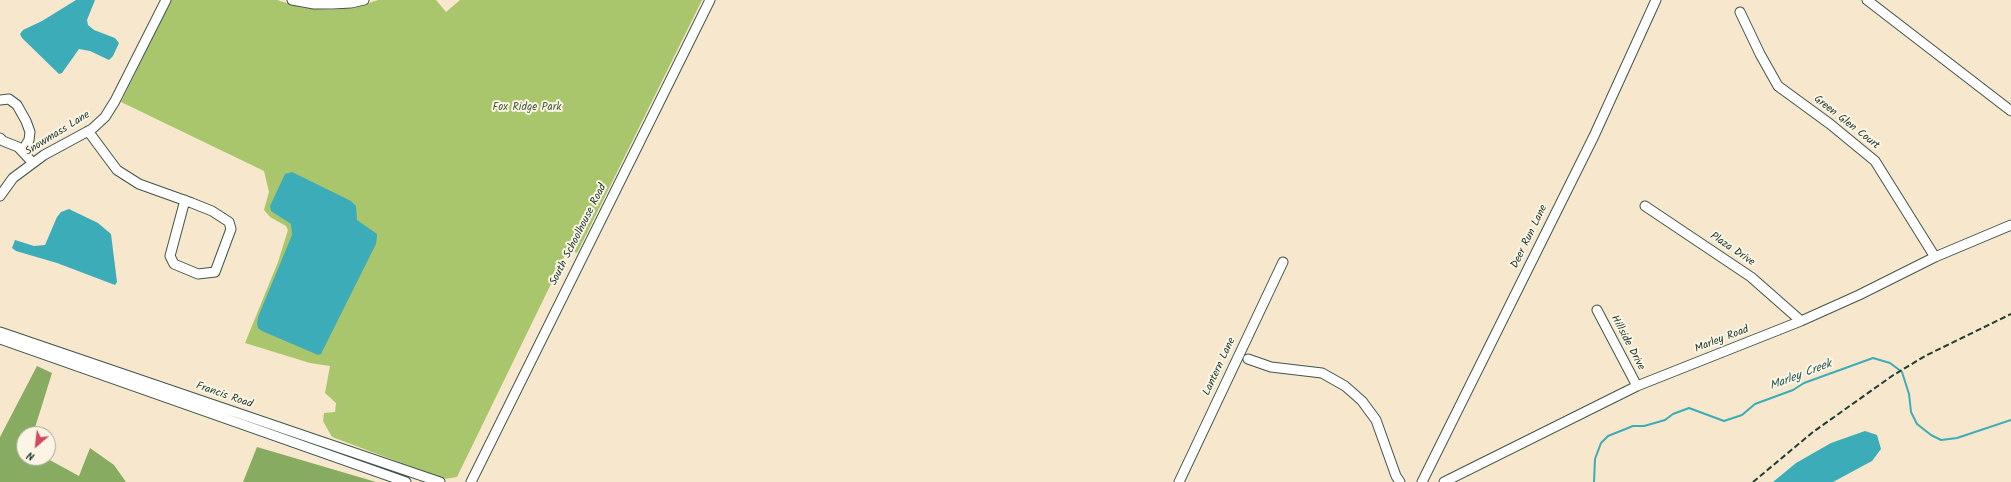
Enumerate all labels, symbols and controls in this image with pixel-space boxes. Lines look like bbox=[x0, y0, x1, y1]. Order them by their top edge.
street label: Green Glen Court bbox=[1810, 93, 1882, 153]
park label: Fox Ridge Park bbox=[493, 101, 561, 115]
street label: Snowmass Lane bbox=[23, 109, 93, 159]
street label: South Schoolhouse Road bbox=[548, 182, 610, 288]
street label: Deer Run Lane bbox=[1509, 203, 1551, 271]
street label: Plaza Drive bbox=[1707, 230, 1757, 270]
street label: Hillside Drive bbox=[1607, 313, 1647, 373]
street label: Marley Road bbox=[1693, 324, 1751, 356]
street label: Lantern Lane bbox=[1201, 336, 1239, 398]
water label: Marley Creek bbox=[1768, 358, 1834, 394]
street label: Francis Road bbox=[194, 380, 254, 412]
north arrow bbox=[16, 426, 56, 466]
text: N bbox=[24, 446, 38, 465]

